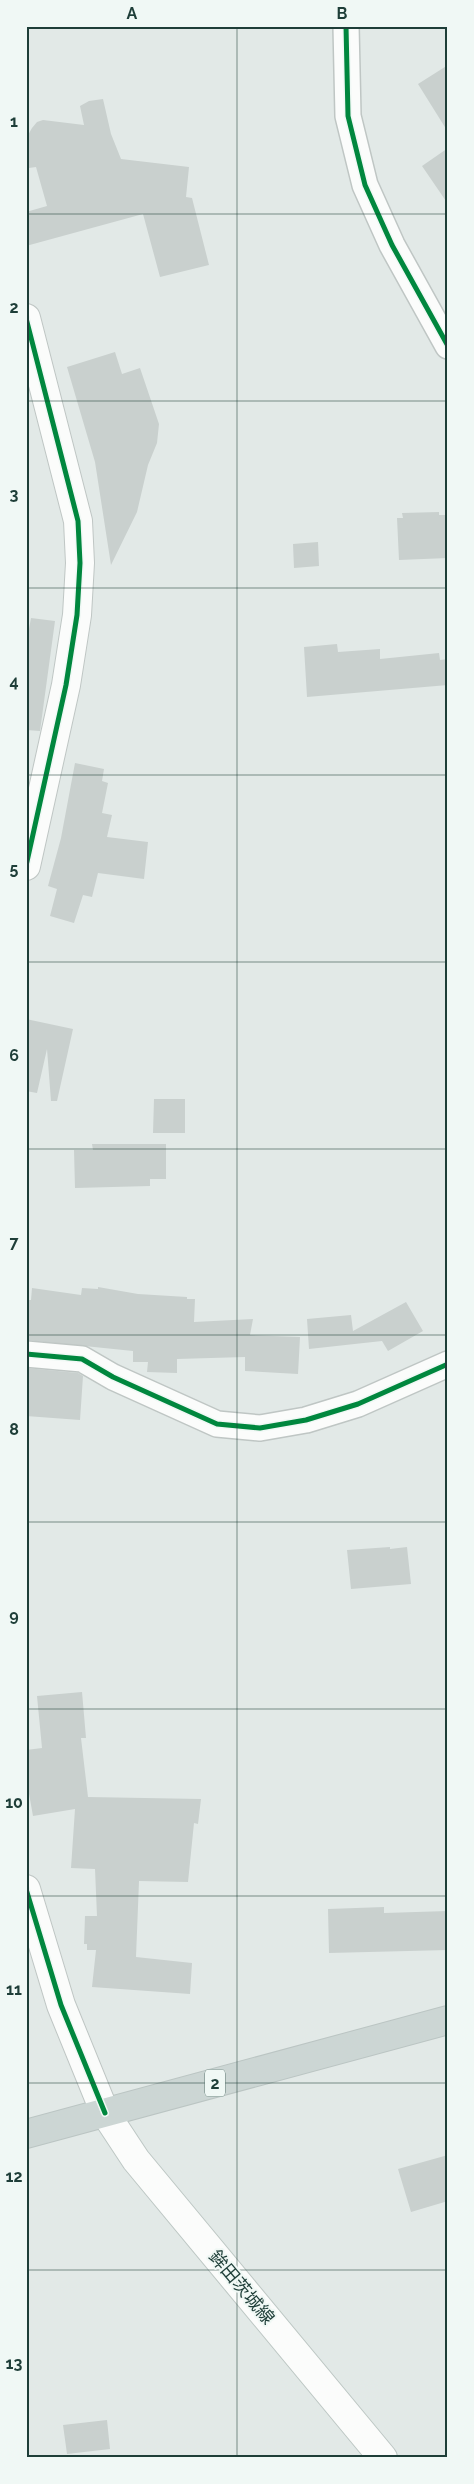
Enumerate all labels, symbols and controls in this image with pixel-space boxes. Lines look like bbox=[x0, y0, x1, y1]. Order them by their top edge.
text: A bbox=[127, 4, 138, 23]
text: B bbox=[337, 4, 348, 23]
text: 1 bbox=[10, 112, 18, 131]
text: 2 bbox=[9, 298, 19, 317]
text: 3 bbox=[10, 485, 19, 504]
text: 4 bbox=[9, 672, 19, 691]
text: 5 bbox=[10, 859, 19, 878]
text: 6 bbox=[9, 1046, 19, 1065]
text: 7 bbox=[10, 1233, 19, 1252]
text: 8 bbox=[9, 1420, 19, 1439]
text: 9 bbox=[9, 1606, 19, 1625]
text: 10 bbox=[5, 1793, 23, 1812]
text: 11 bbox=[6, 1980, 22, 1999]
road number: 2 bbox=[205, 2070, 225, 2096]
text: 12 bbox=[6, 2167, 22, 2186]
street label: 鉾田茨城線 bbox=[205, 2246, 279, 2328]
text: 13 bbox=[6, 2354, 22, 2373]

